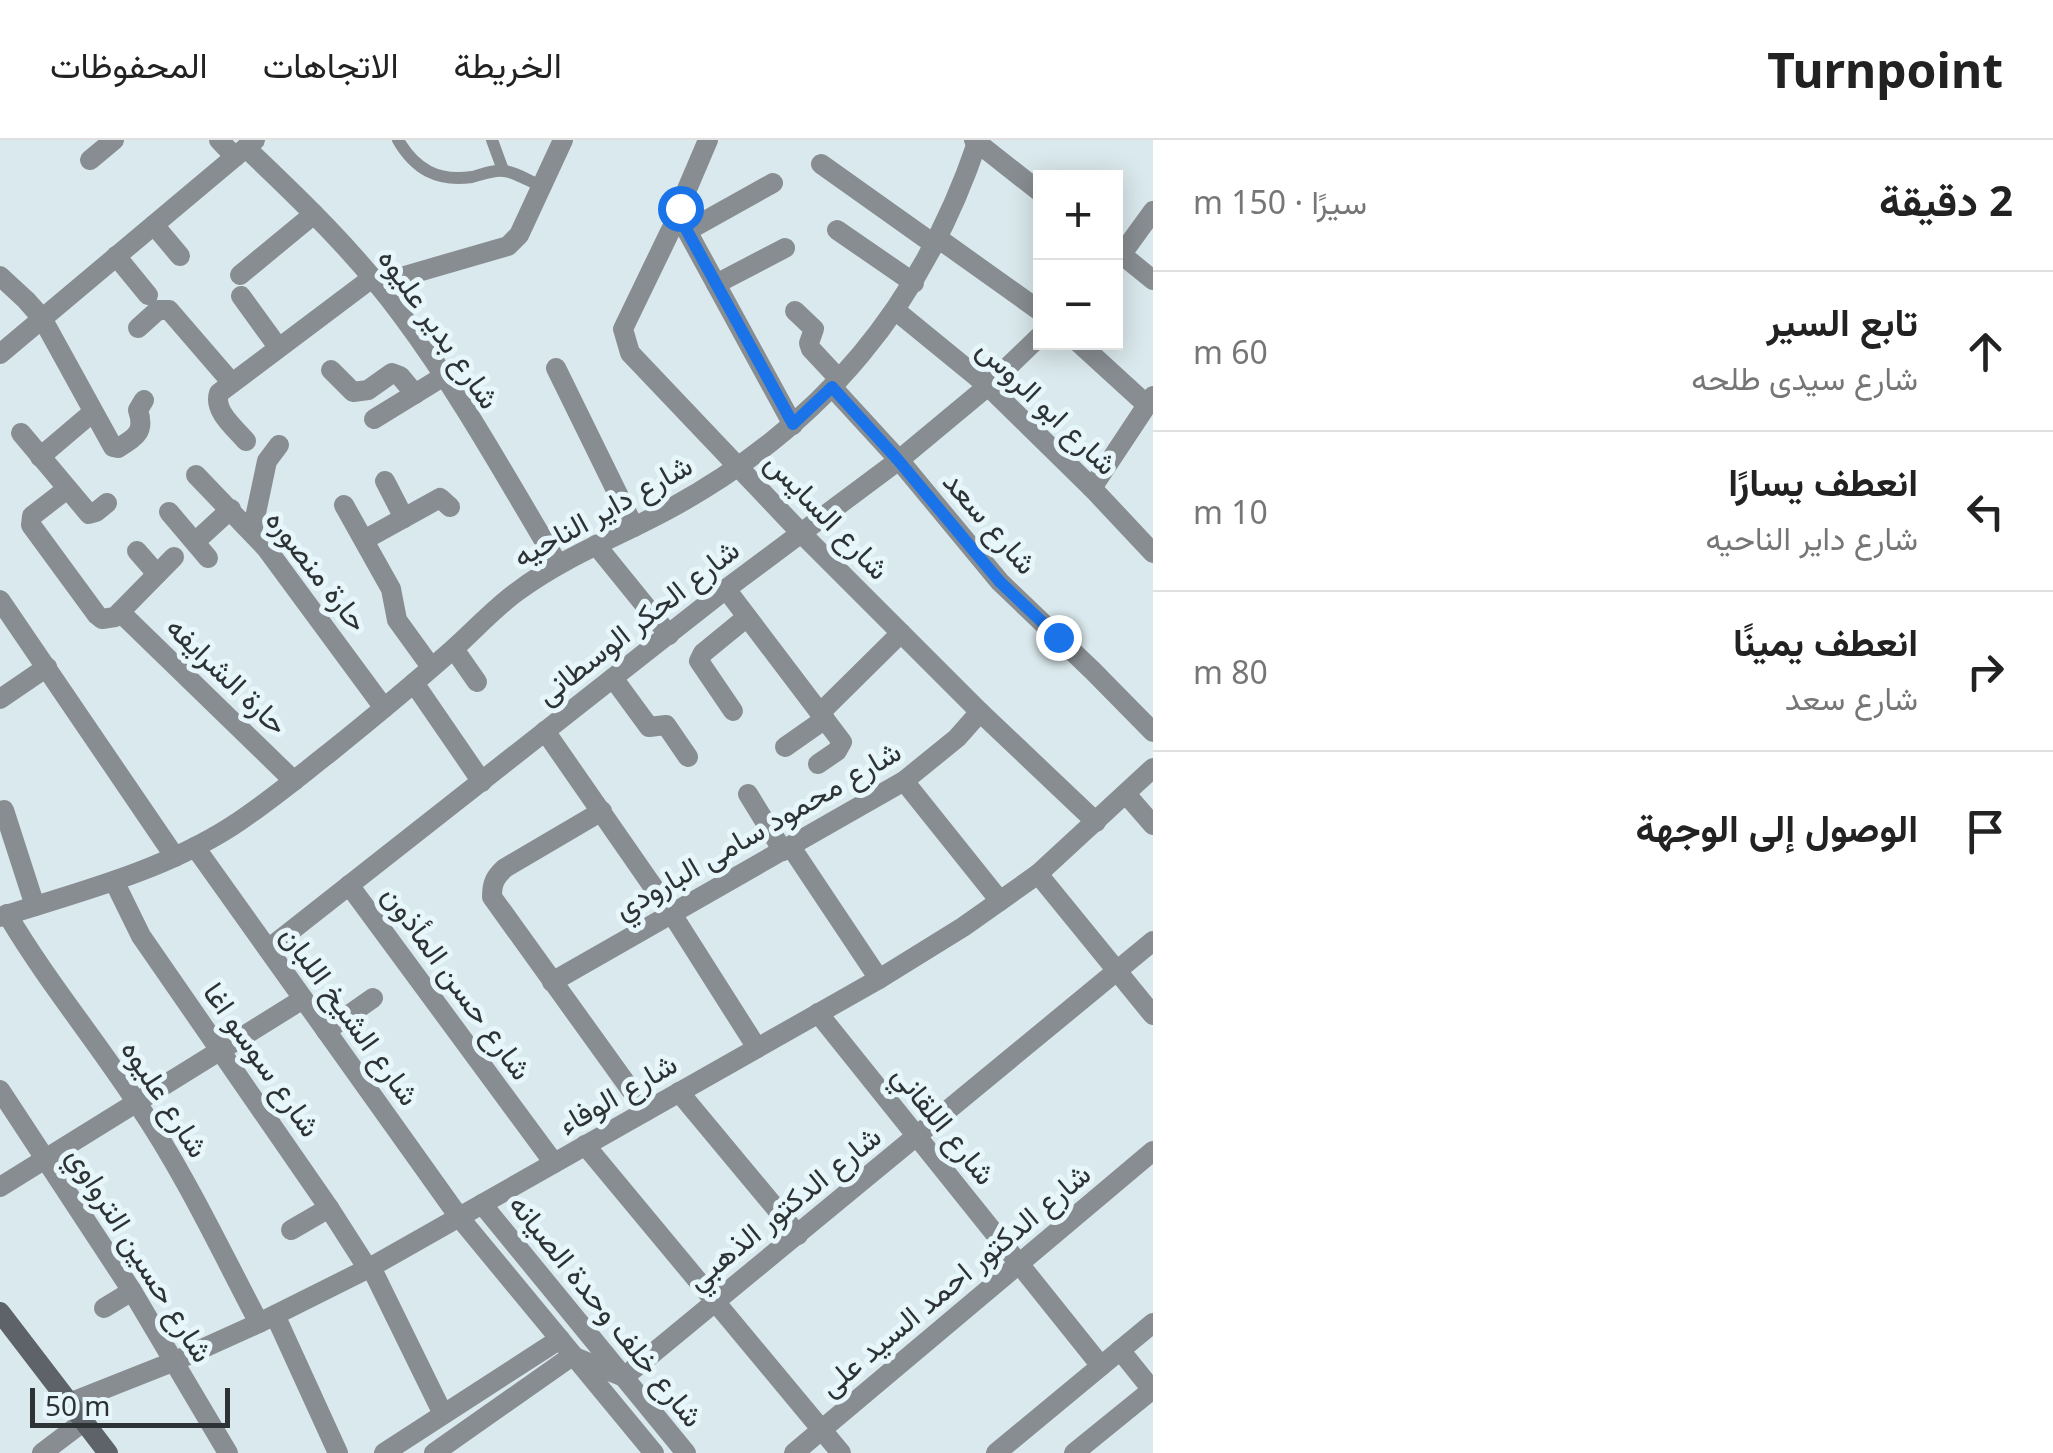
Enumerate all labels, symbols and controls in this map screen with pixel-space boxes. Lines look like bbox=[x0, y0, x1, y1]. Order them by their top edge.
text: Turnpoint bbox=[1767, 37, 2003, 102]
text: المحفوظات bbox=[50, 41, 208, 88]
text: الاتجاهات bbox=[263, 41, 399, 88]
text: الخريطة bbox=[454, 41, 562, 88]
map controls bbox=[1033, 170, 1123, 350]
button: + bbox=[1033, 170, 1123, 260]
text: 2 دقيقة bbox=[1879, 171, 2013, 228]
text: سيرًا · 150 m bbox=[1193, 180, 1367, 223]
route start bbox=[658, 186, 704, 232]
street label: شارع بدير عليوه bbox=[369, 239, 511, 417]
button: − bbox=[1033, 260, 1123, 350]
text: تابع السير bbox=[1766, 295, 1918, 347]
icon: ahead bbox=[1958, 324, 2013, 379]
street label: شارع ابو الروس bbox=[968, 329, 1127, 484]
text: 60 m bbox=[1193, 330, 1268, 373]
text: شارع سيدى طلحه bbox=[1691, 356, 1918, 399]
street label: شارع السايس bbox=[756, 442, 899, 589]
street label: شارع داير الناحيه bbox=[505, 444, 700, 577]
text: انعطف يسارًا bbox=[1728, 455, 1918, 507]
street label: شارع سعد bbox=[934, 461, 1047, 583]
icon: left bbox=[1958, 484, 2013, 539]
text: 10 m bbox=[1193, 490, 1268, 533]
street label: حارة منصوره bbox=[257, 500, 379, 640]
text: شارع داير الناحيه bbox=[1705, 516, 1918, 559]
street label: شارع الحكر الوسطانى bbox=[527, 529, 748, 714]
street label: حارة الشرايفه bbox=[158, 606, 298, 744]
route end bbox=[1036, 615, 1082, 661]
text: انعطف يمينًا bbox=[1733, 615, 1918, 667]
icon: right bbox=[1958, 644, 2013, 699]
text: 80 m bbox=[1193, 650, 1268, 693]
text: شارع سعد bbox=[1785, 676, 1918, 719]
street label: شارع محمود سامى البارودي bbox=[606, 730, 911, 932]
text: الوصول إلى الوجهة bbox=[1636, 801, 1918, 853]
icon: arrive bbox=[1958, 804, 2013, 859]
street label: شارع حسن المأذون bbox=[373, 876, 543, 1088]
street label: شارع الشيخ اللبان bbox=[271, 916, 430, 1114]
street label: شارع سوسو اغا bbox=[194, 973, 332, 1145]
street label: شارع عليوه bbox=[112, 1031, 219, 1166]
street label: شارع الوفاء bbox=[550, 1043, 684, 1144]
street label: شارع اللقاني bbox=[880, 1055, 1006, 1196]
street label: شارع الدكتور الذهبي bbox=[677, 1116, 892, 1302]
street label: شارع حسين الترواوي bbox=[54, 1138, 224, 1372]
street label: شارع الدكتور احمد السيد على bbox=[809, 1153, 1099, 1406]
street label: شارع خلف وحدة الصيانه bbox=[499, 1185, 714, 1436]
scale bar bbox=[30, 1383, 230, 1428]
text: 50 m bbox=[45, 1386, 111, 1424]

